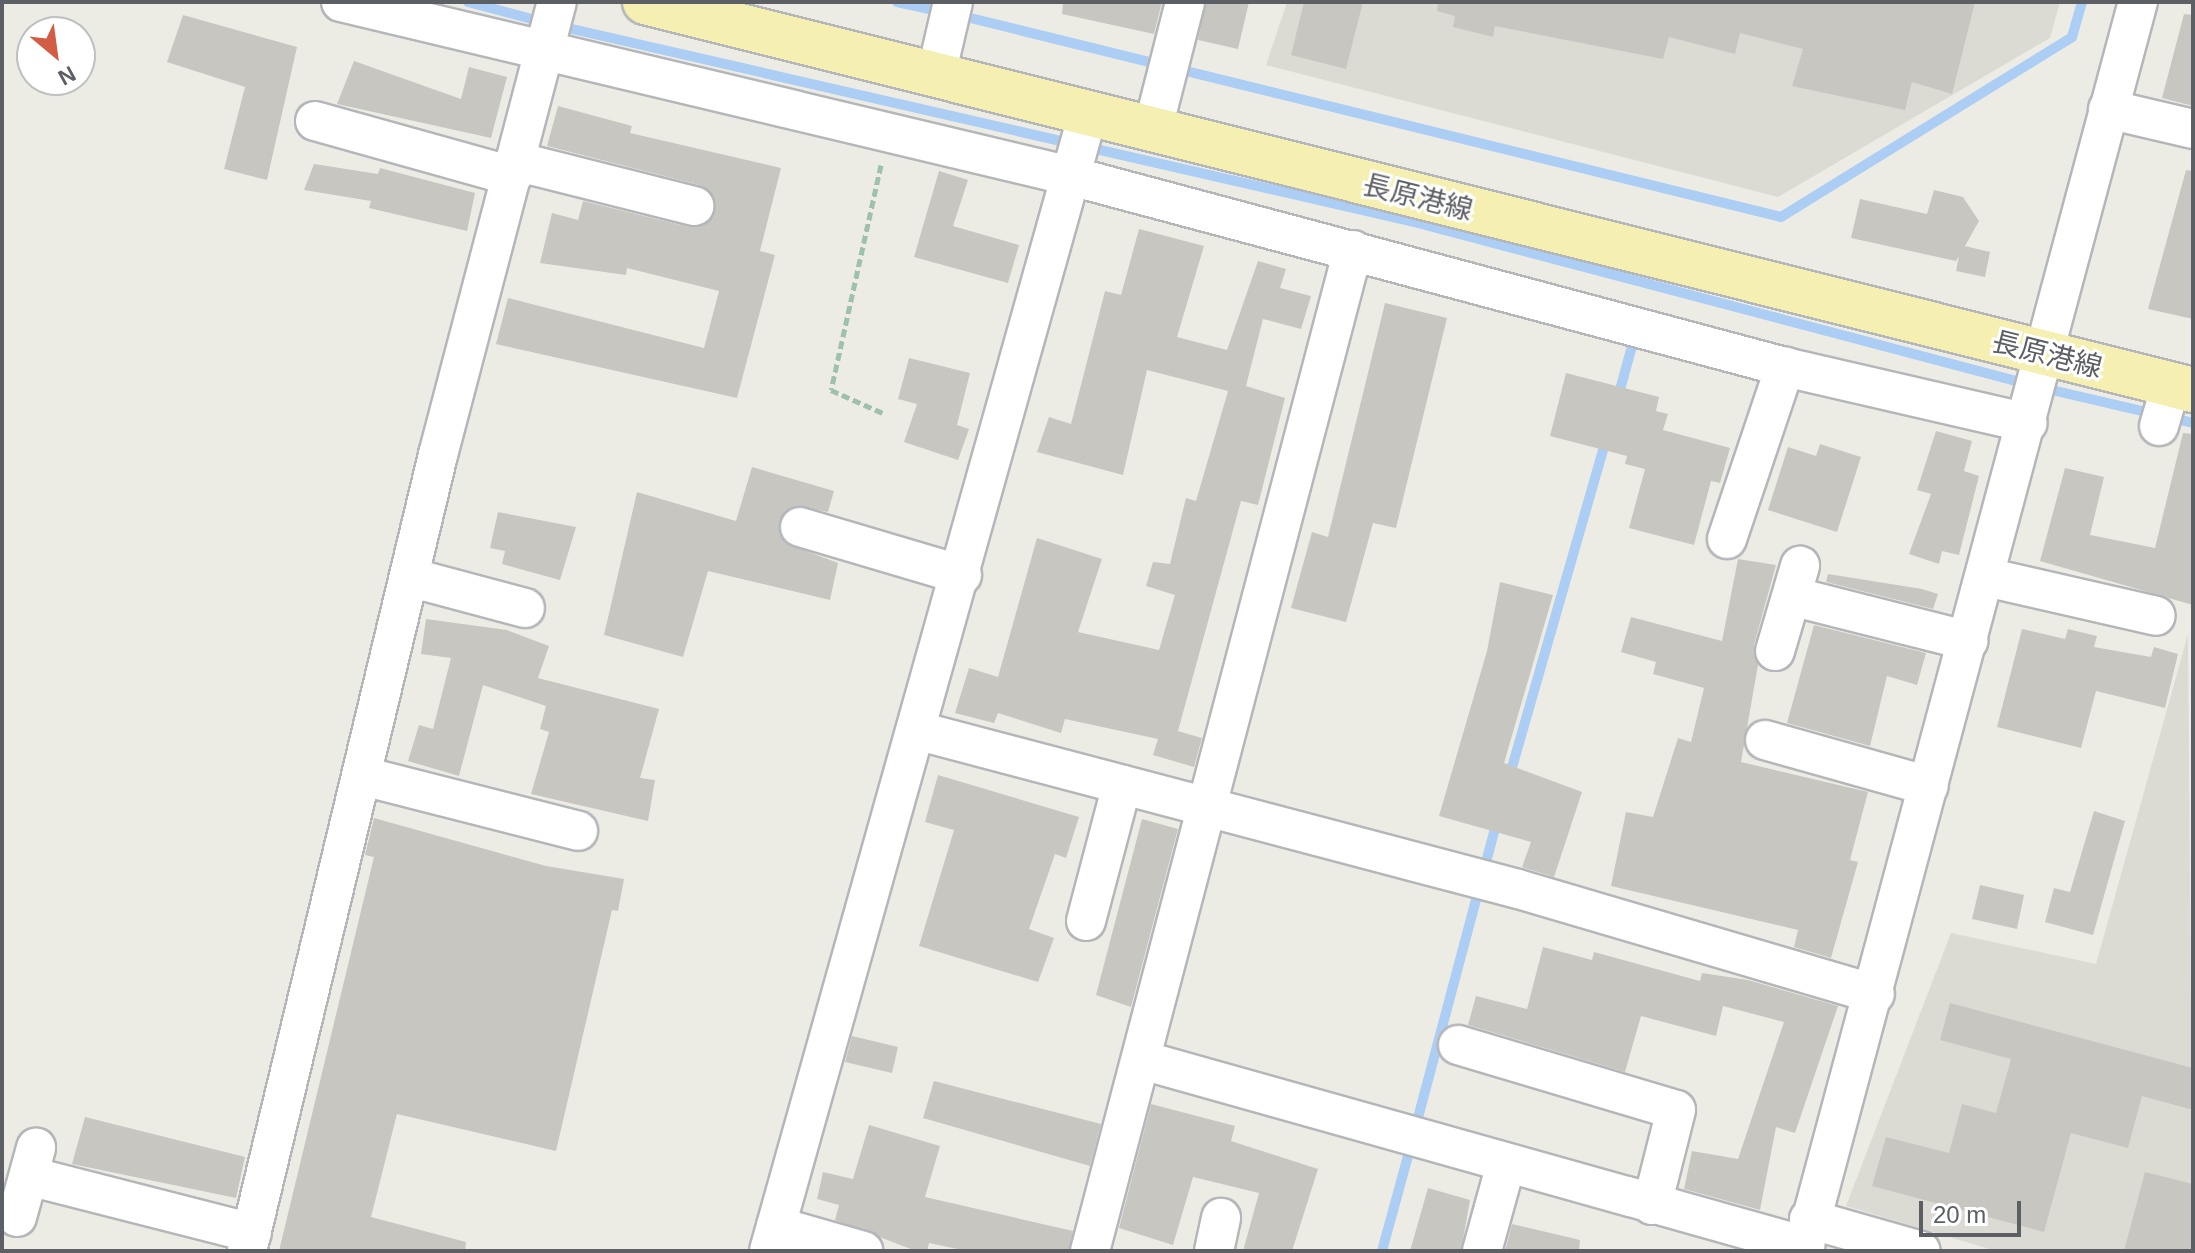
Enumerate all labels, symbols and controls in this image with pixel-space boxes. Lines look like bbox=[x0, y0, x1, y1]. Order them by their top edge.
north arrow bbox=[16, 16, 96, 96]
text: N bbox=[54, 61, 80, 90]
street label: 長原港線 bbox=[1360, 168, 1476, 228]
street label: 長原港線 bbox=[1989, 325, 2105, 385]
scale bar bbox=[1923, 1185, 2025, 1235]
text: 20 m bbox=[1933, 1201, 1986, 1228]

